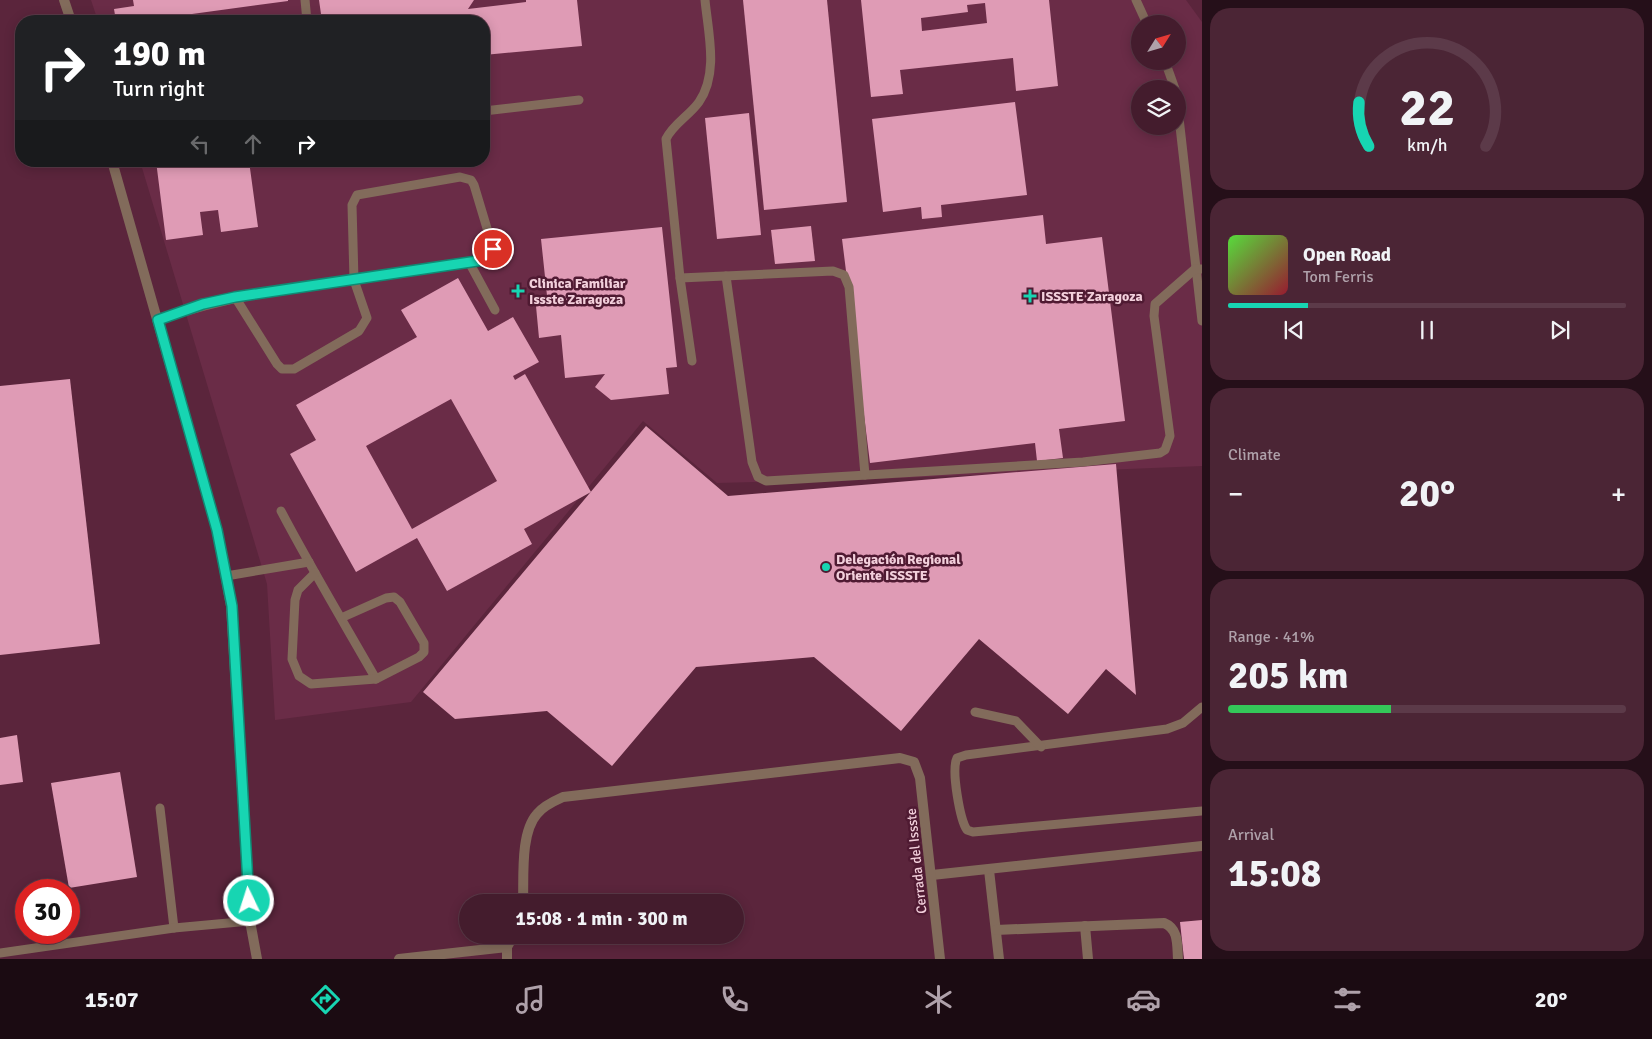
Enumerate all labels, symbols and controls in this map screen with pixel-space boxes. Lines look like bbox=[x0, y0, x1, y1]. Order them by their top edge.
north arrow bbox=[1131, 15, 1186, 70]
map controls bbox=[1131, 15, 1186, 135]
text: 190 m bbox=[113, 32, 206, 75]
icon: right bbox=[30, 35, 95, 100]
text: Turn right bbox=[113, 75, 205, 102]
text: 22 bbox=[1399, 76, 1455, 140]
button: layers bbox=[1131, 80, 1186, 135]
icon: left bbox=[186, 130, 214, 158]
icon: ahead bbox=[239, 130, 267, 158]
icon: right bbox=[292, 130, 320, 158]
text: km/h bbox=[1407, 134, 1447, 156]
pin bbox=[472, 228, 514, 270]
icon: arrive bbox=[479, 235, 507, 263]
text: Open Road bbox=[1303, 243, 1391, 267]
text: Tom Ferris bbox=[1303, 267, 1373, 287]
place label: Clinica Familiar Issste Zaragoza bbox=[529, 275, 626, 308]
marker: Clinica Familiar Issste Zaragoza bbox=[511, 284, 525, 298]
place label: ISSSTE Zaragoza bbox=[1041, 288, 1143, 305]
marker: ISSSTE Zaragoza bbox=[1023, 289, 1037, 303]
icon: previous bbox=[1280, 316, 1308, 344]
icon: pause bbox=[1413, 316, 1441, 344]
icon: next bbox=[1546, 316, 1574, 344]
text: Climate bbox=[1228, 445, 1281, 465]
text: 20° bbox=[1399, 470, 1455, 517]
text: − bbox=[1228, 477, 1243, 511]
text: + bbox=[1611, 477, 1626, 511]
place label: Delegación Regional Oriente ISSSTE bbox=[836, 551, 961, 584]
marker: Delegación Regional Oriente ISSSTE bbox=[820, 561, 832, 573]
text: Range · 41% bbox=[1228, 627, 1314, 647]
text: 205 km bbox=[1228, 652, 1349, 699]
street label: Cerrada del Issste bbox=[902, 807, 930, 915]
text: Arrival bbox=[1228, 825, 1274, 845]
text: 15:08 bbox=[1228, 850, 1321, 897]
position arrow bbox=[222, 874, 274, 926]
speed limit sign: 30 bbox=[15, 879, 80, 944]
text: 15:08 · 1 min · 300 m bbox=[515, 907, 688, 931]
icon: directions bbox=[308, 982, 343, 1017]
icon: music bbox=[513, 982, 548, 1017]
icon: phone bbox=[717, 982, 752, 1017]
icon: climate bbox=[921, 982, 956, 1017]
icon: car bbox=[1126, 982, 1161, 1017]
icon: filters bbox=[1330, 982, 1365, 1017]
text: 15:07 bbox=[85, 986, 139, 1013]
text: 20° bbox=[1535, 986, 1567, 1013]

